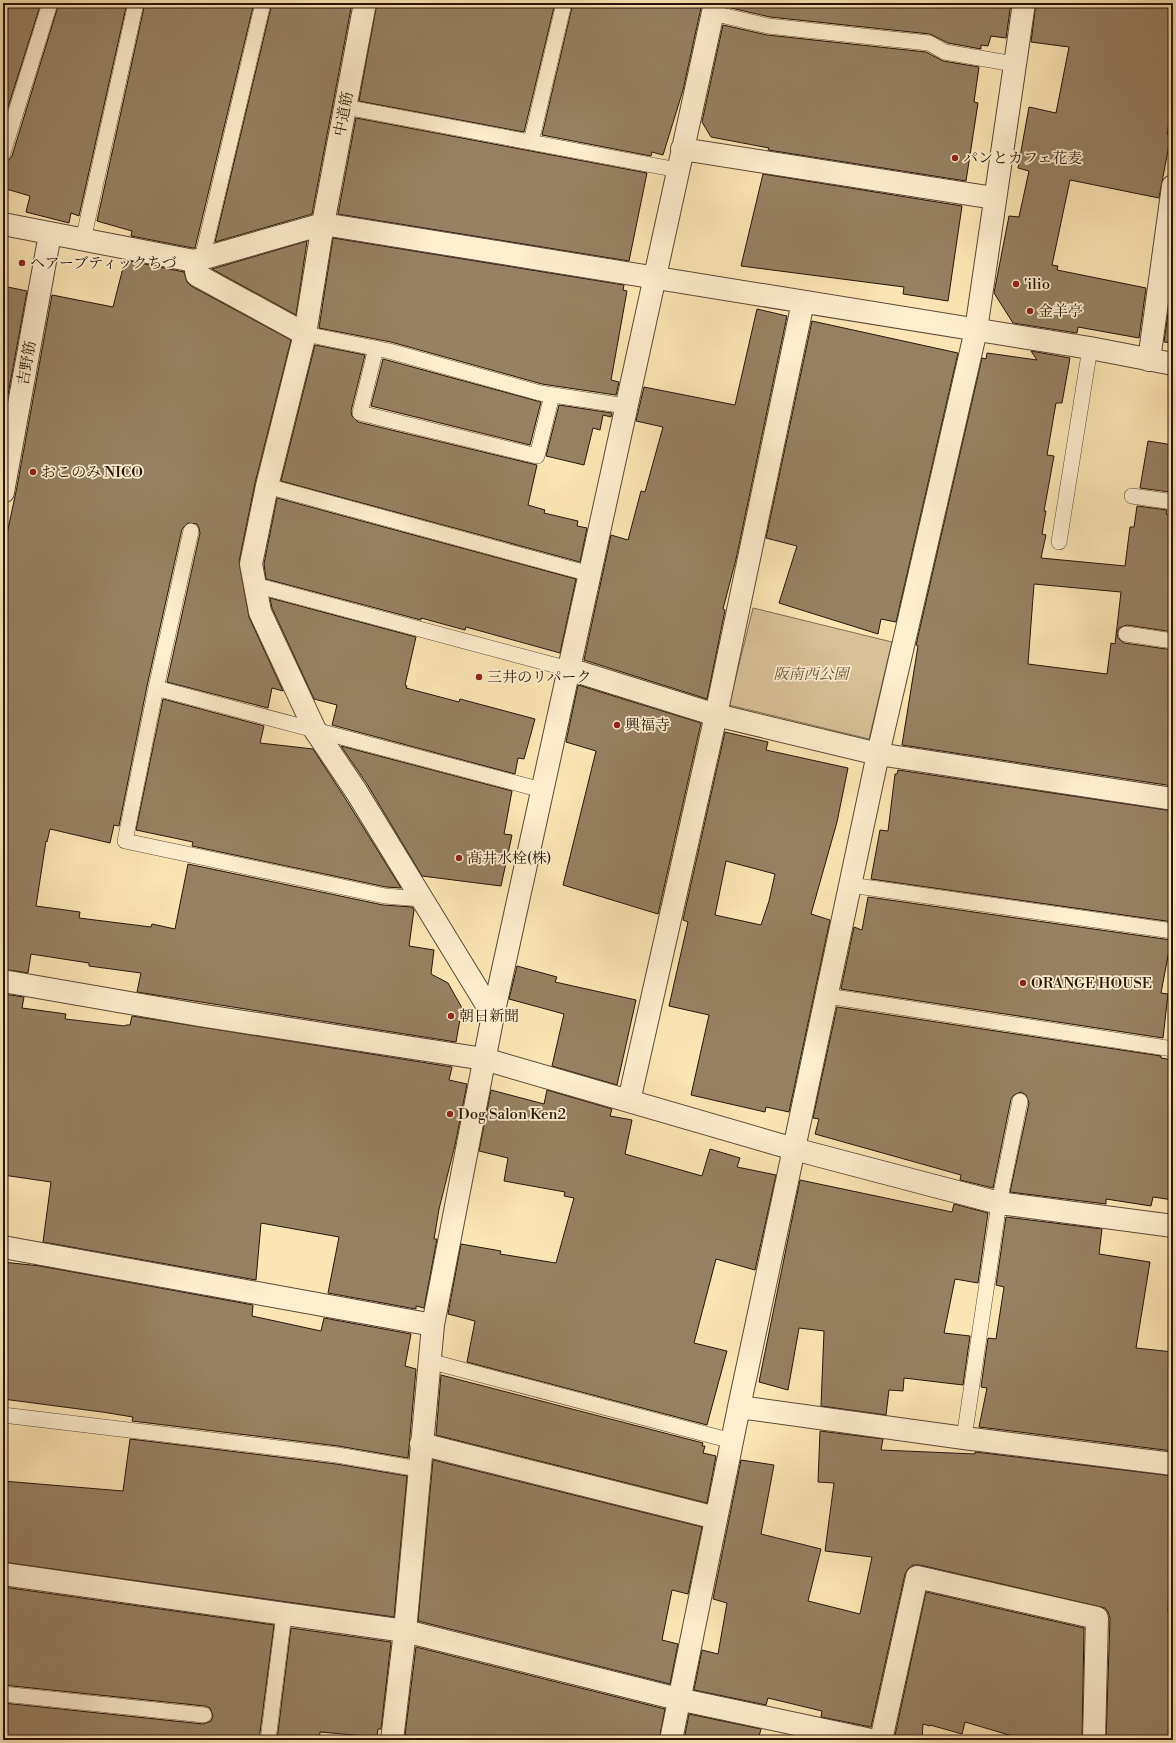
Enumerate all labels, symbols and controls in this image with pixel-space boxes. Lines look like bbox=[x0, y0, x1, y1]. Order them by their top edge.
street label: 中道筋 bbox=[330, 90, 358, 138]
place label: パンとカフェ花麦 bbox=[963, 149, 1082, 168]
marker: パンとカフェ花麦 bbox=[950, 153, 960, 163]
place label: ヘアーブティックちづ bbox=[30, 254, 177, 273]
marker: ヘアーブティックちづ bbox=[17, 258, 27, 268]
place label: 'ilio bbox=[1024, 275, 1050, 294]
marker: 'ilio bbox=[1011, 279, 1021, 289]
place label: 金羊亭 bbox=[1038, 302, 1083, 321]
marker: 金羊亭 bbox=[1025, 306, 1035, 316]
street label: 吉野筋 bbox=[14, 339, 40, 387]
place label: おこのみ NICO bbox=[41, 463, 143, 482]
marker: おこのみ NICO bbox=[28, 467, 38, 477]
park label: 阪南西公園 bbox=[773, 665, 851, 684]
place label: 三井のリパーク bbox=[487, 668, 592, 687]
marker: 三井のリパーク bbox=[474, 672, 484, 682]
place label: 興福寺 bbox=[625, 716, 670, 735]
marker: 興福寺 bbox=[612, 720, 622, 730]
place label: 髙井水栓(株) bbox=[467, 849, 551, 868]
marker: 髙井水栓(株) bbox=[454, 853, 464, 863]
place label: ORANGE HOUSE bbox=[1031, 974, 1152, 993]
marker: ORANGE HOUSE bbox=[1018, 978, 1028, 988]
place label: 朝日新聞 bbox=[459, 1007, 519, 1026]
marker: 朝日新聞 bbox=[446, 1011, 456, 1021]
place label: Dog Salon Ken2 bbox=[458, 1105, 566, 1124]
marker: Dog Salon Ken2 bbox=[445, 1109, 455, 1119]

